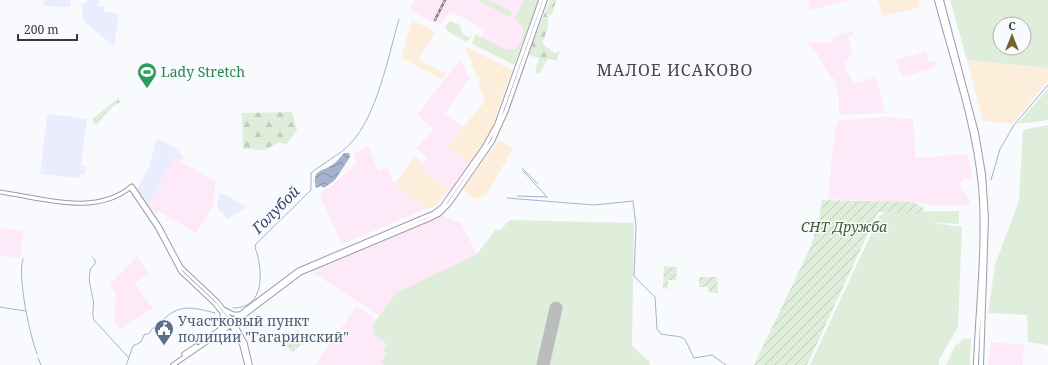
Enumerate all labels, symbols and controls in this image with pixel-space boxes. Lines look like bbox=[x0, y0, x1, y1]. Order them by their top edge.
scale bar bbox=[18, 16, 77, 42]
north arrow bbox=[992, 16, 1032, 56]
text: С bbox=[1008, 18, 1016, 33]
text: 200 m bbox=[24, 21, 59, 38]
district label: МАЛОЕ ИСАКОВО bbox=[597, 59, 753, 81]
sports icon: Lady Stretch bbox=[136, 61, 158, 89]
place label: Lady Stretch bbox=[161, 62, 245, 81]
water label: Голубой bbox=[246, 181, 303, 238]
park label: СНТ Дружба bbox=[801, 217, 887, 236]
place label: Участковый пункт полиции "Гагаринский" bbox=[178, 311, 349, 346]
public building icon: Участковый пункт полиции "Гагаринский" bbox=[153, 318, 175, 346]

